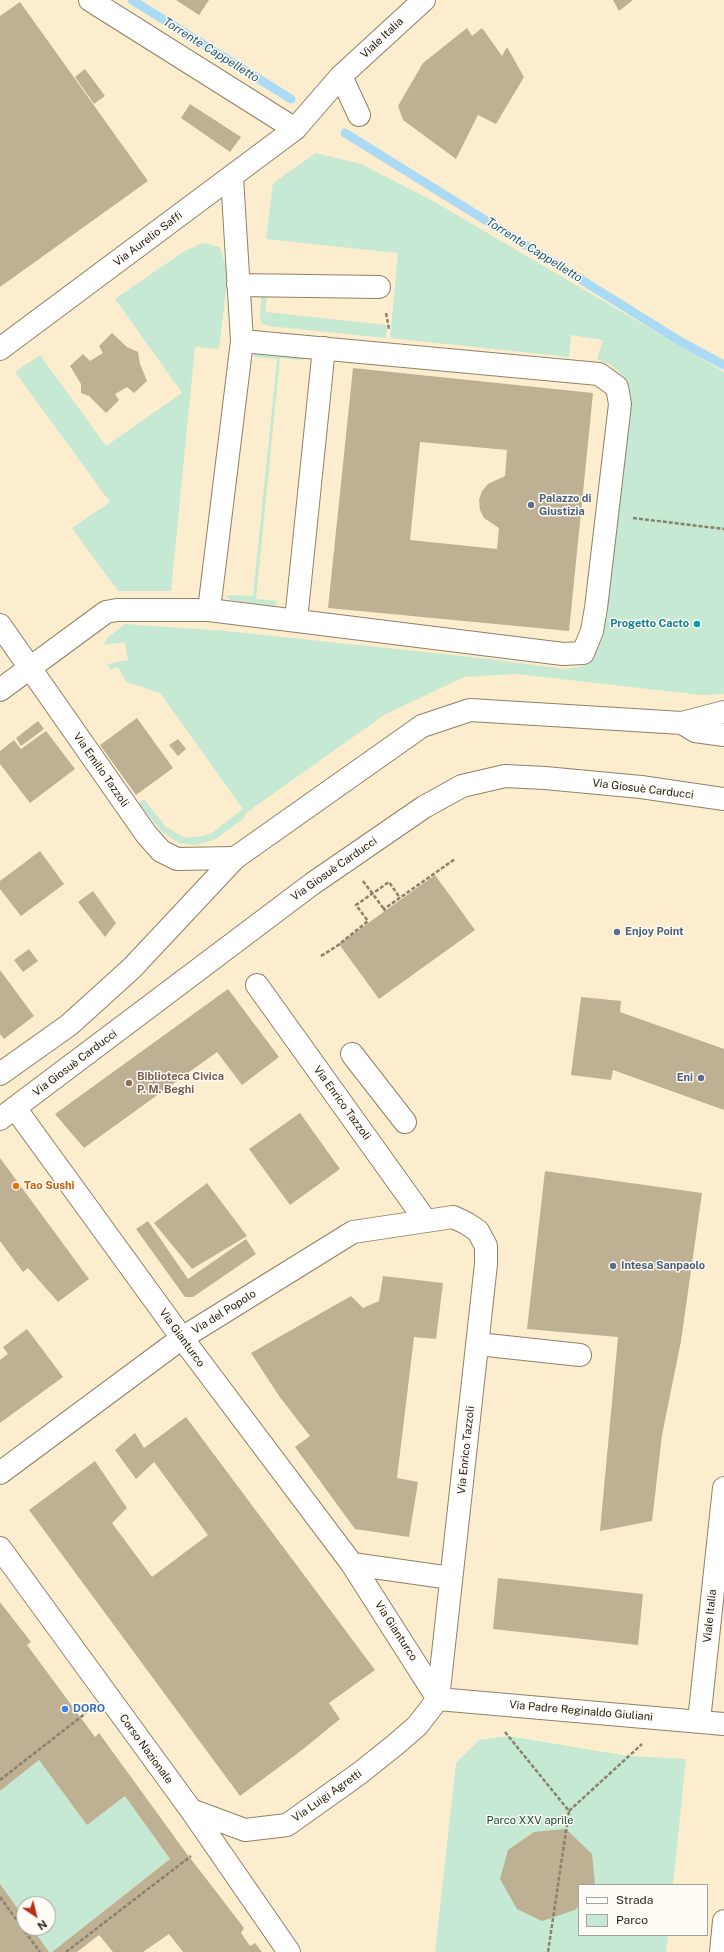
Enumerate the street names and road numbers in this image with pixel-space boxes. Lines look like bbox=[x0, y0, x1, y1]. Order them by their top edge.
street label: Viale Italia bbox=[358, 15, 406, 61]
street label: Via Aurelio Saffi bbox=[111, 209, 185, 269]
street label: Via Emilio Tazzoli bbox=[70, 730, 132, 810]
street label: Via Giosuè Carducci bbox=[592, 776, 694, 802]
street label: Via Giosuè Carducci bbox=[288, 834, 380, 904]
street label: Via Giosuè Carducci bbox=[30, 1027, 120, 1099]
street label: Via Enrico Tazzoli bbox=[311, 1063, 373, 1143]
street label: Via del Popolo bbox=[190, 1287, 258, 1337]
street label: Via Gianturco bbox=[156, 1306, 208, 1370]
street label: Via Enrico Tazzoli bbox=[455, 1405, 477, 1495]
street label: Viale Italia bbox=[701, 1589, 719, 1643]
street label: Via Gianturco bbox=[372, 1599, 420, 1663]
street label: Via Padre Reginaldo Giuliani bbox=[509, 1698, 653, 1724]
street label: Corso Nazionale bbox=[116, 1712, 176, 1786]
street label: Via Luigi Agretti bbox=[290, 1767, 364, 1825]

